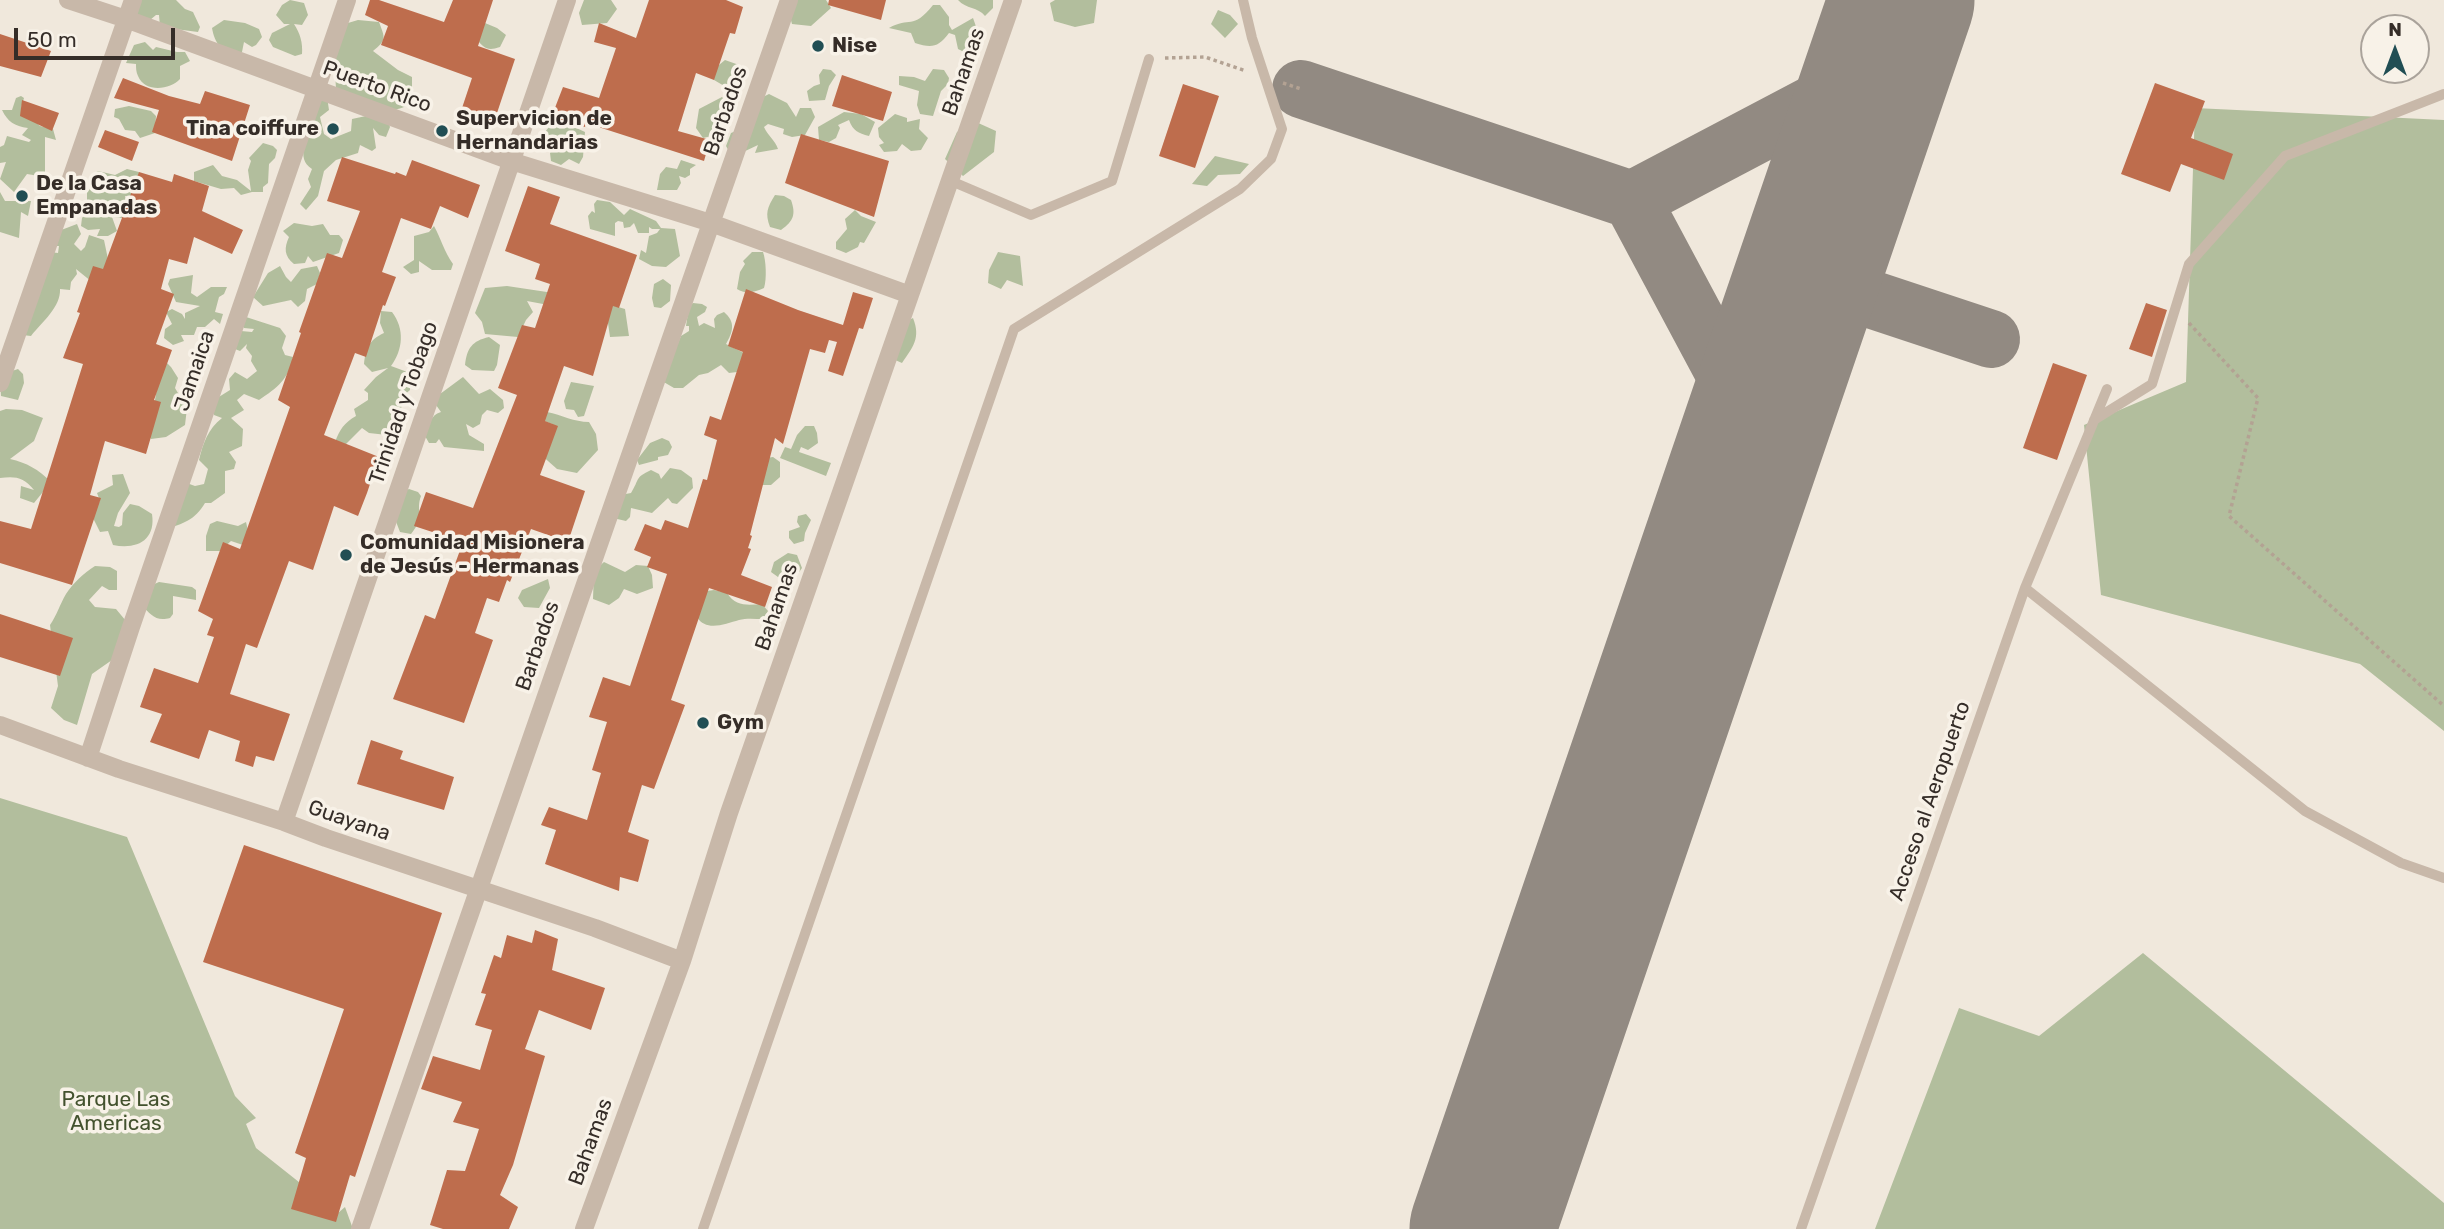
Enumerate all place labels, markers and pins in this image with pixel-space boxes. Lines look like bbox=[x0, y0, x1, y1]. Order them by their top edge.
place label: Nise bbox=[832, 33, 877, 59]
marker: Nise bbox=[810, 38, 826, 54]
place label: Supervicion de Hernandarias bbox=[456, 106, 612, 156]
place label: Tina coiffure bbox=[186, 116, 319, 142]
marker: Tina coiffure bbox=[325, 121, 341, 137]
marker: Supervicion de Hernandarias bbox=[434, 123, 450, 139]
place label: De la Casa Empanadas bbox=[36, 171, 157, 221]
marker: De la Casa Empanadas bbox=[14, 188, 30, 204]
place label: Comunidad Misionera de Jesús - Hermanas bbox=[360, 530, 585, 580]
marker: Comunidad Misionera de Jesús - Hermanas bbox=[338, 547, 354, 563]
place label: Gym bbox=[717, 710, 764, 736]
marker: Gym bbox=[695, 715, 711, 731]

